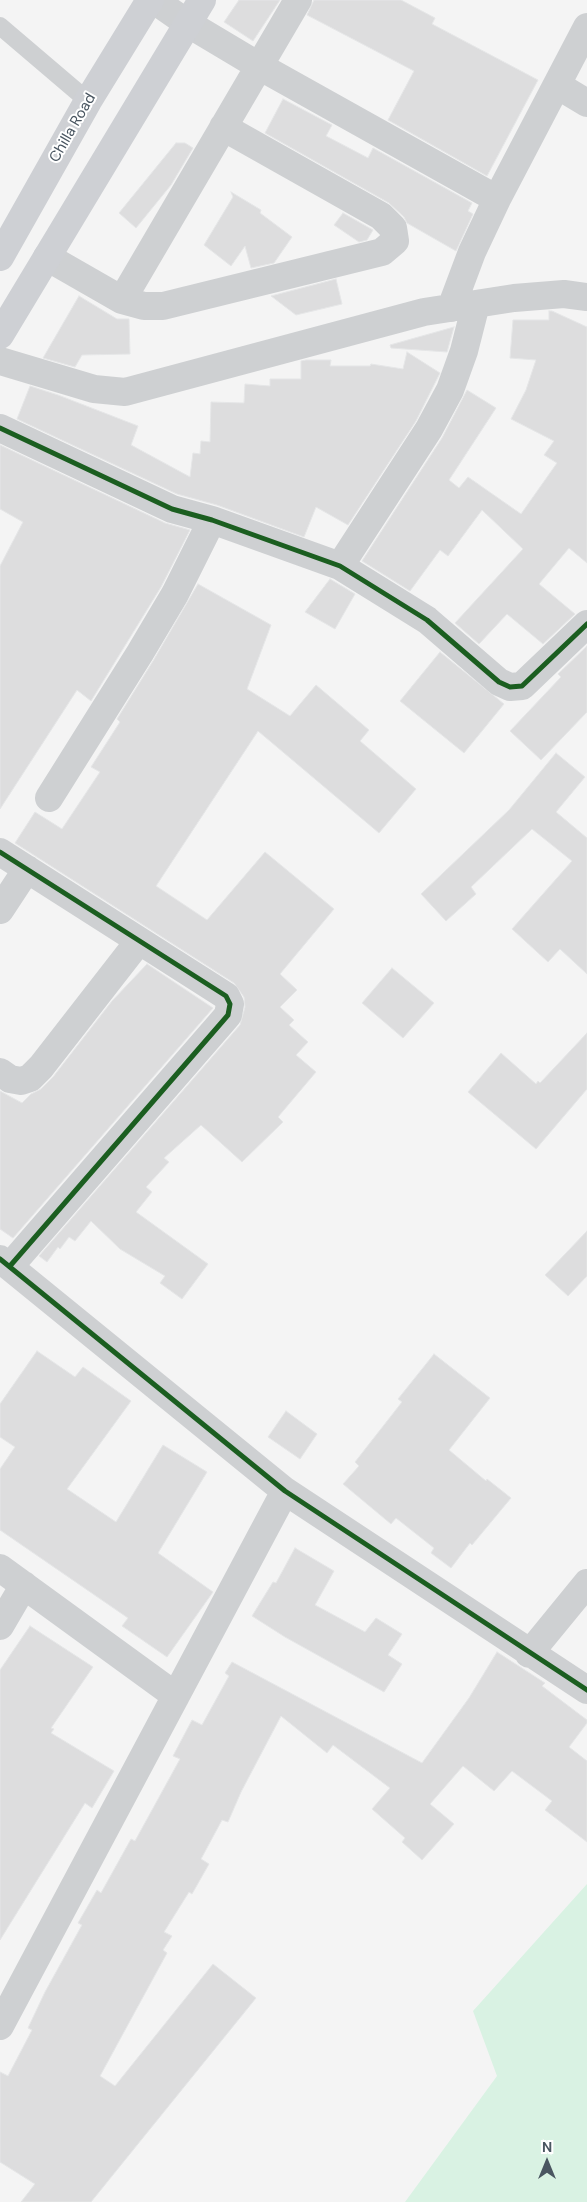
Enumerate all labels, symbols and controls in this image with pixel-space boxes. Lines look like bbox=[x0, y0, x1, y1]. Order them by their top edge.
street label: Chilla Road bbox=[46, 90, 100, 166]
north arrow bbox=[522, 2137, 572, 2187]
text: N bbox=[542, 2138, 552, 2156]

